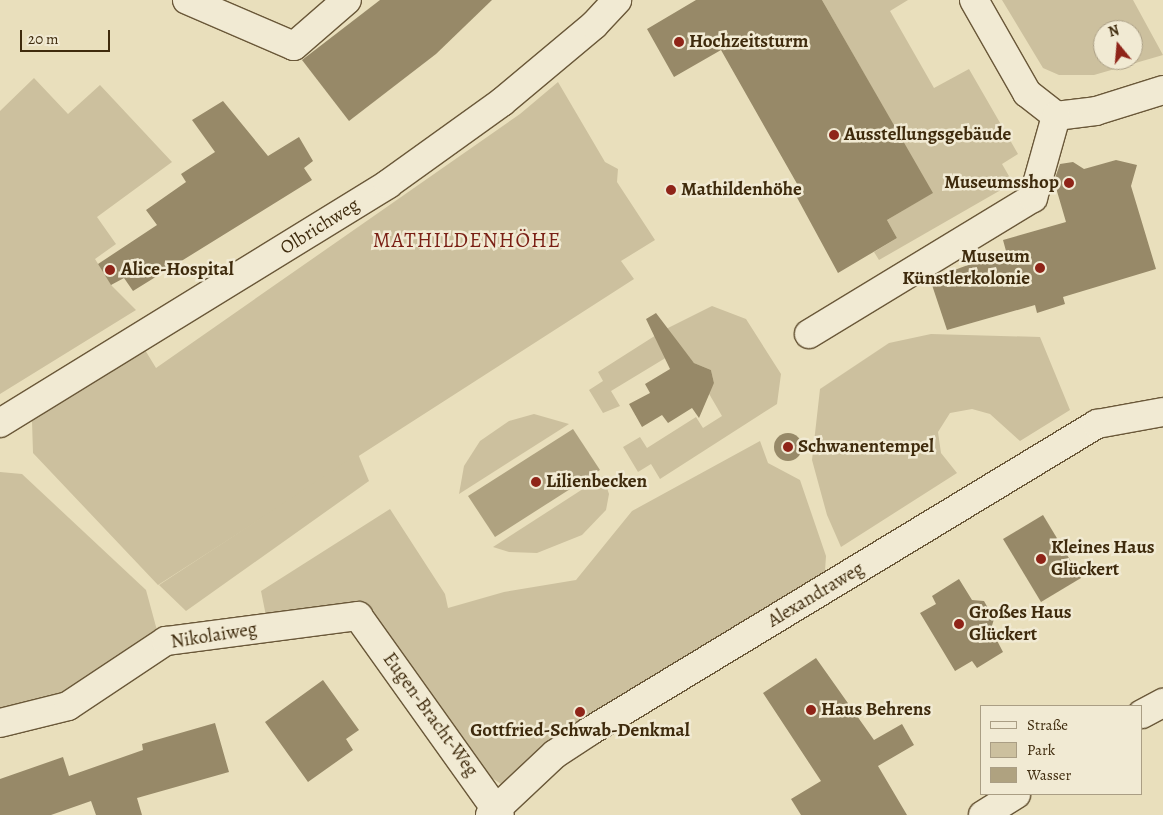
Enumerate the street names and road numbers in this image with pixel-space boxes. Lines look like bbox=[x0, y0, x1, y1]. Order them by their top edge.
street label: Olbrichweg bbox=[276, 194, 364, 260]
street label: Alexandraweg bbox=[764, 557, 868, 633]
street label: Nikolaiweg bbox=[169, 618, 259, 654]
street label: Eugen-Bracht-Weg bbox=[377, 649, 483, 781]

